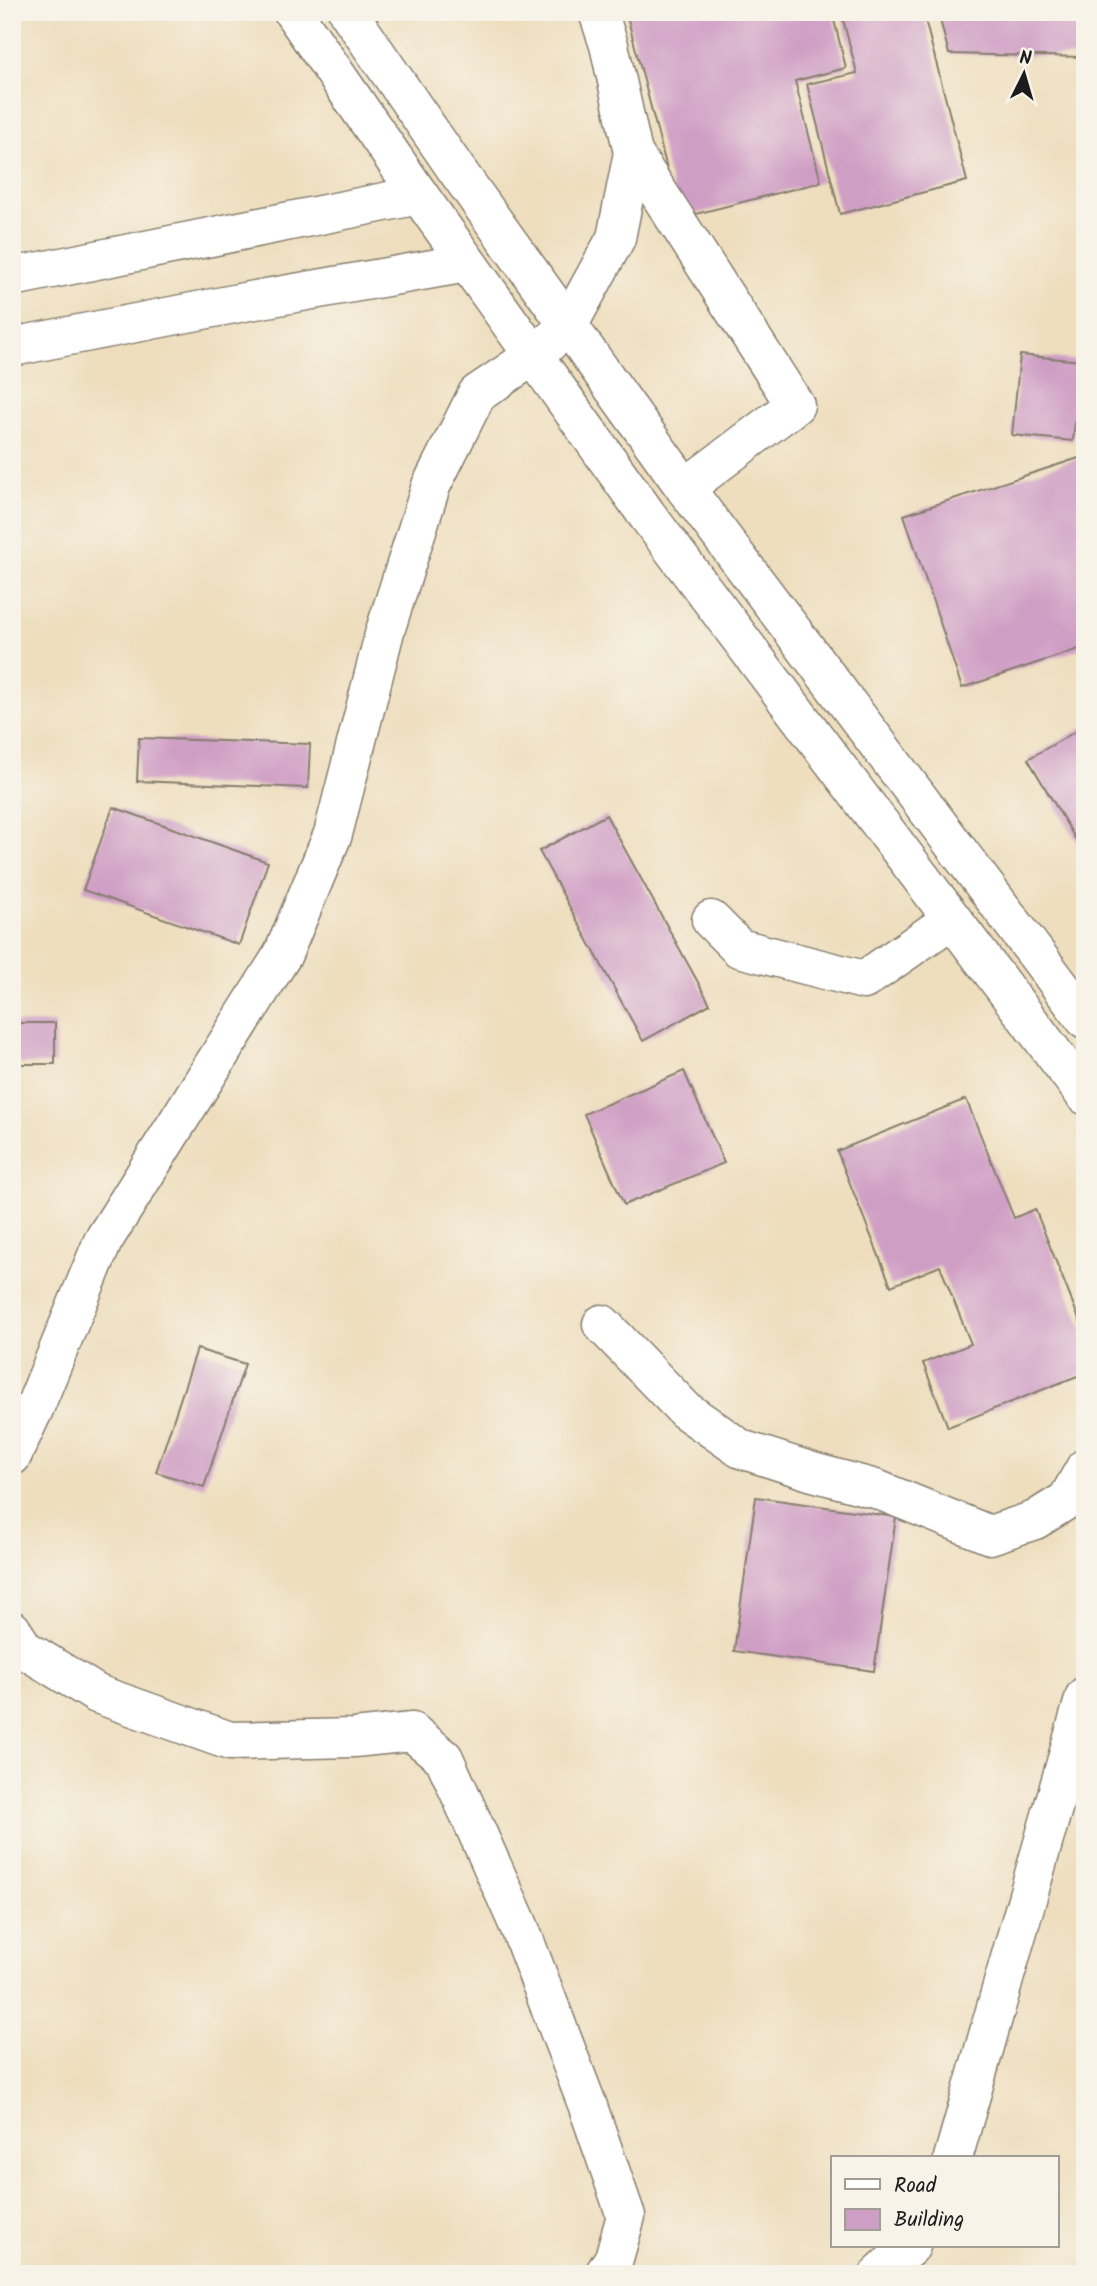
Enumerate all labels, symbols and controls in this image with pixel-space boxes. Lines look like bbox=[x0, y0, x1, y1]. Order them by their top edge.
north arrow bbox=[988, 38, 1058, 108]
text: N bbox=[1018, 44, 1033, 75]
legend bbox=[831, 2156, 1058, 2248]
text: Road bbox=[894, 2170, 937, 2203]
text: Building bbox=[894, 2204, 964, 2237]

